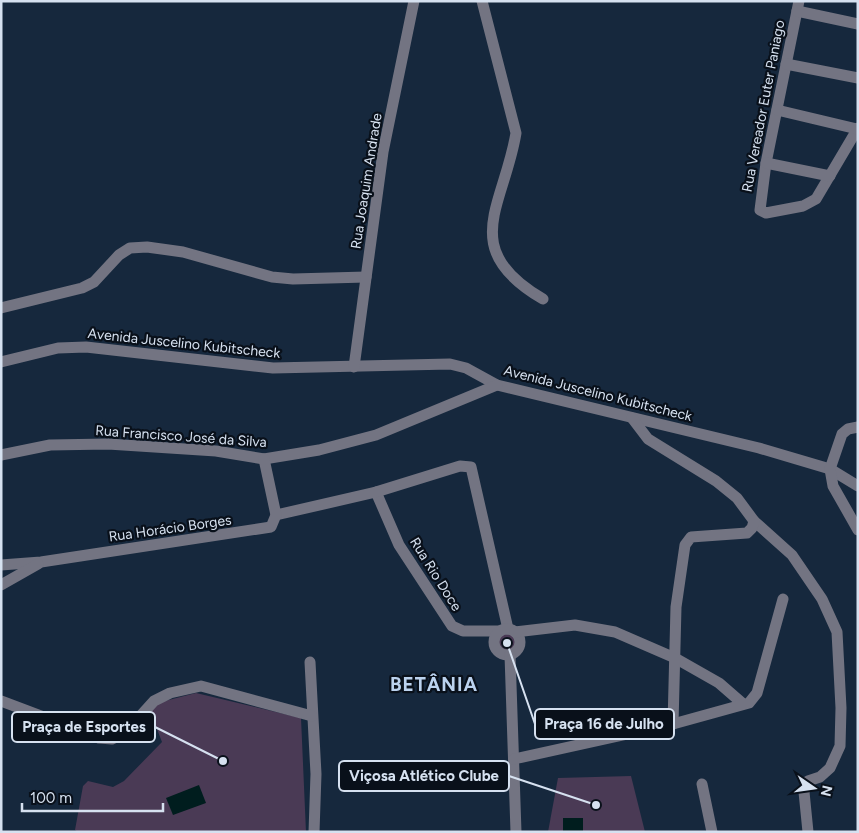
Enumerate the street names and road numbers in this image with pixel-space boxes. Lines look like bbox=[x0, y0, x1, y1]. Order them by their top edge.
street label: Rua Vereador Euter Paniago bbox=[738, 19, 789, 194]
street label: Rua Joaquim Andrade bbox=[347, 112, 386, 250]
street label: Avenida Juscelino Kubitscheck bbox=[87, 325, 281, 362]
street label: Avenida Juscelino Kubitscheck bbox=[502, 362, 694, 425]
street label: Rua Francisco José da Silva bbox=[95, 422, 267, 451]
street label: Rua Horácio Borges bbox=[108, 511, 233, 546]
street label: Rua Rio Doce bbox=[406, 534, 465, 615]

